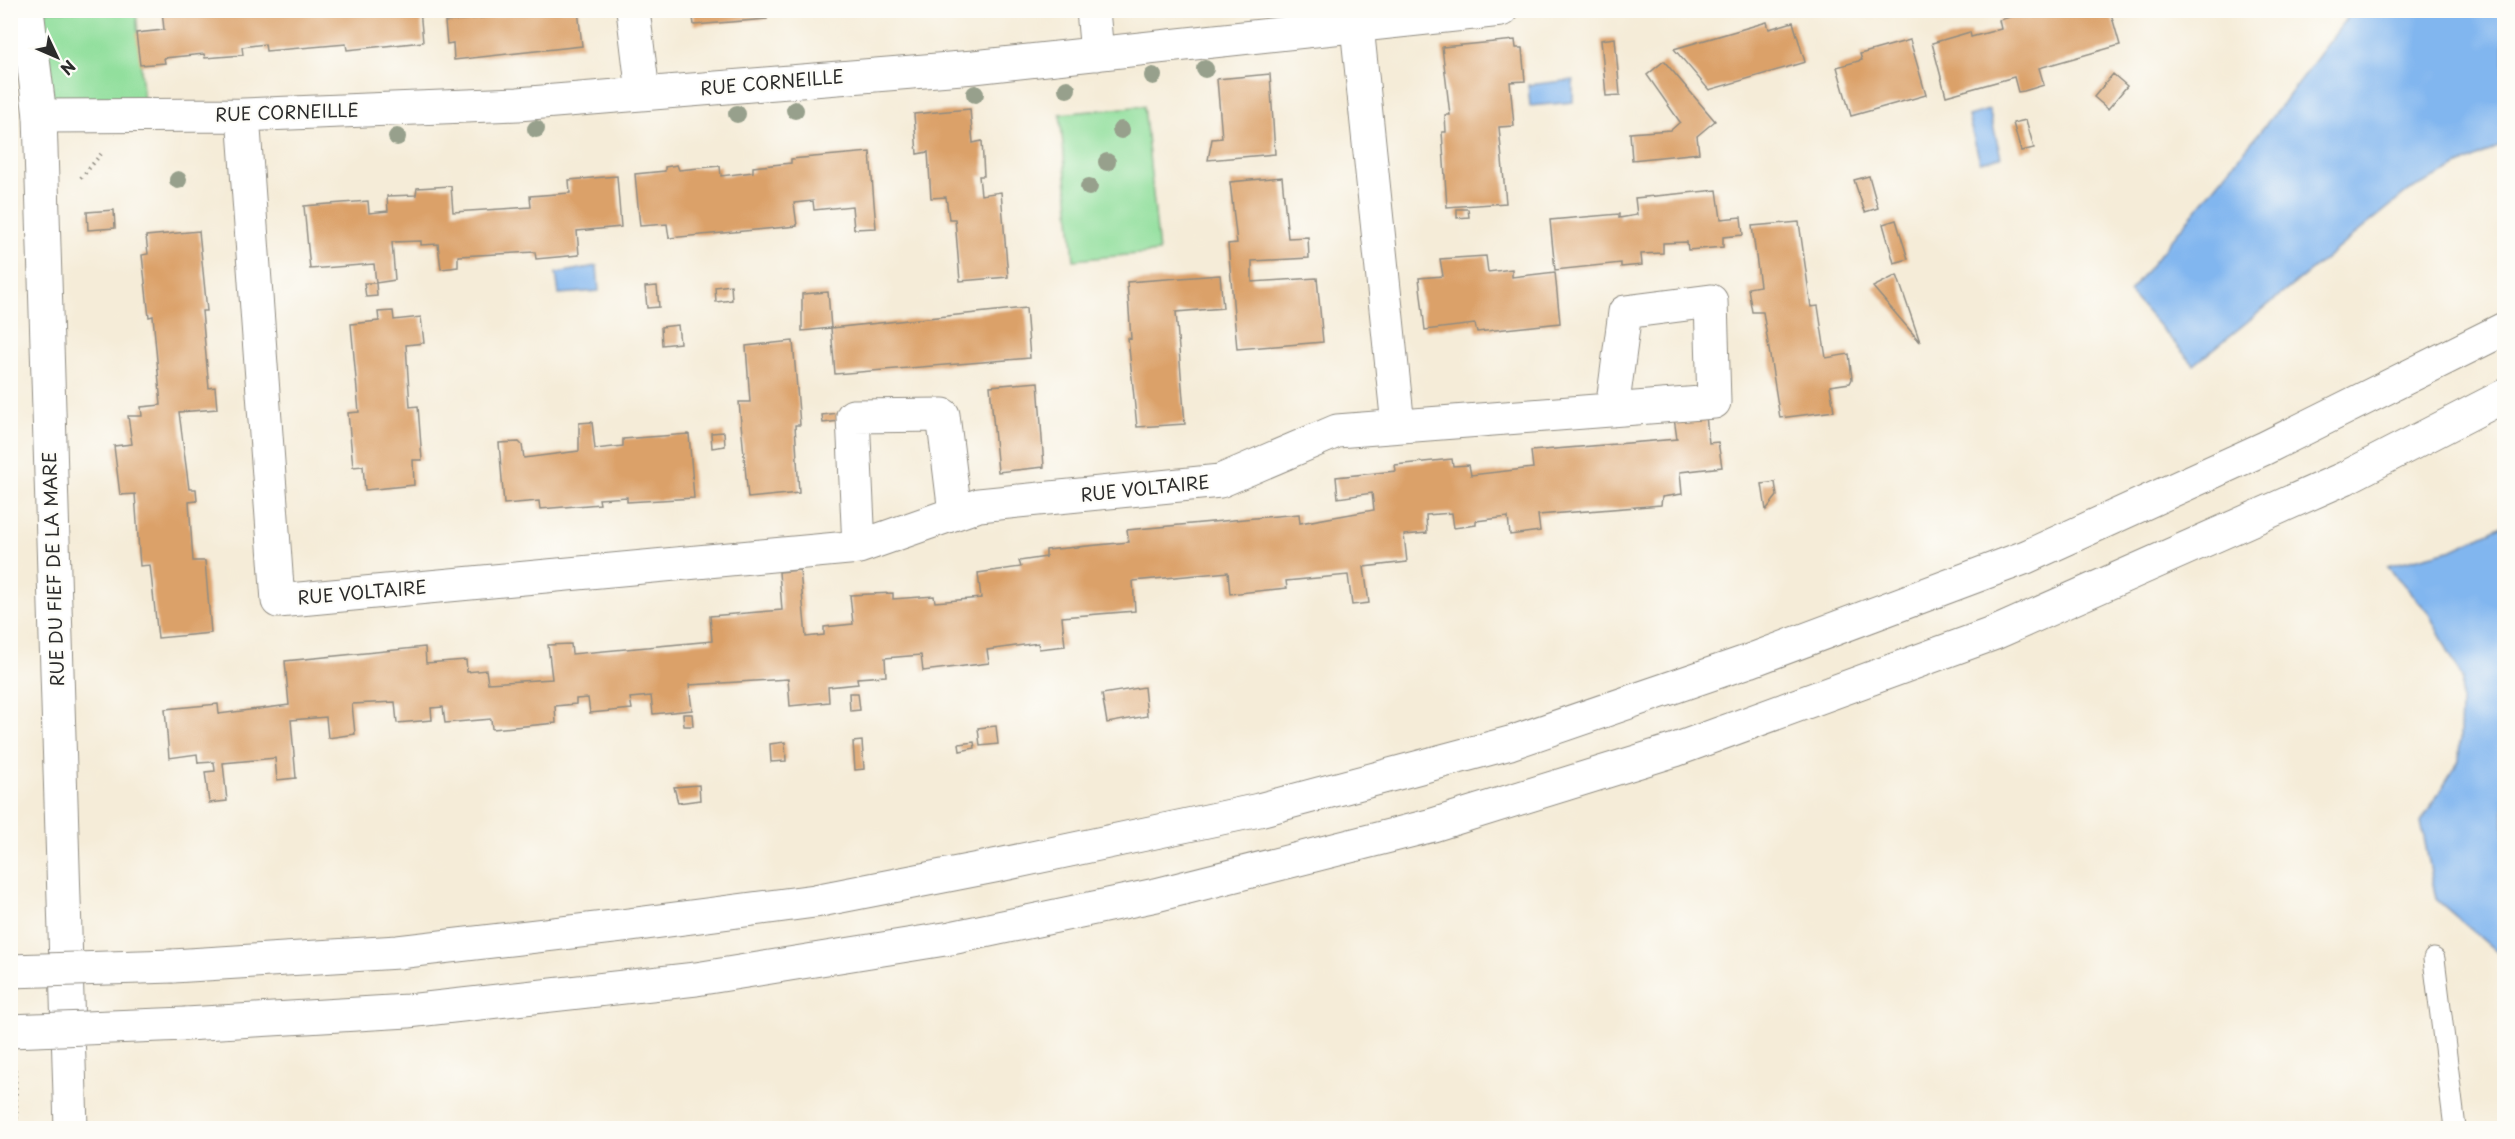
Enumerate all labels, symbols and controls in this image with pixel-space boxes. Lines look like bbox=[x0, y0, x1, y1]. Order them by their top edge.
north arrow bbox=[27, 27, 87, 87]
text: N bbox=[55, 55, 82, 81]
street label: RUE CORNEILLE bbox=[699, 62, 845, 101]
street label: RUE CORNEILLE bbox=[214, 95, 359, 128]
street label: RUE DU FIEF DE LA MARE bbox=[35, 451, 70, 687]
street label: RUE VOLTAIRE bbox=[1079, 467, 1211, 508]
street label: RUE VOLTAIRE bbox=[296, 572, 428, 611]

